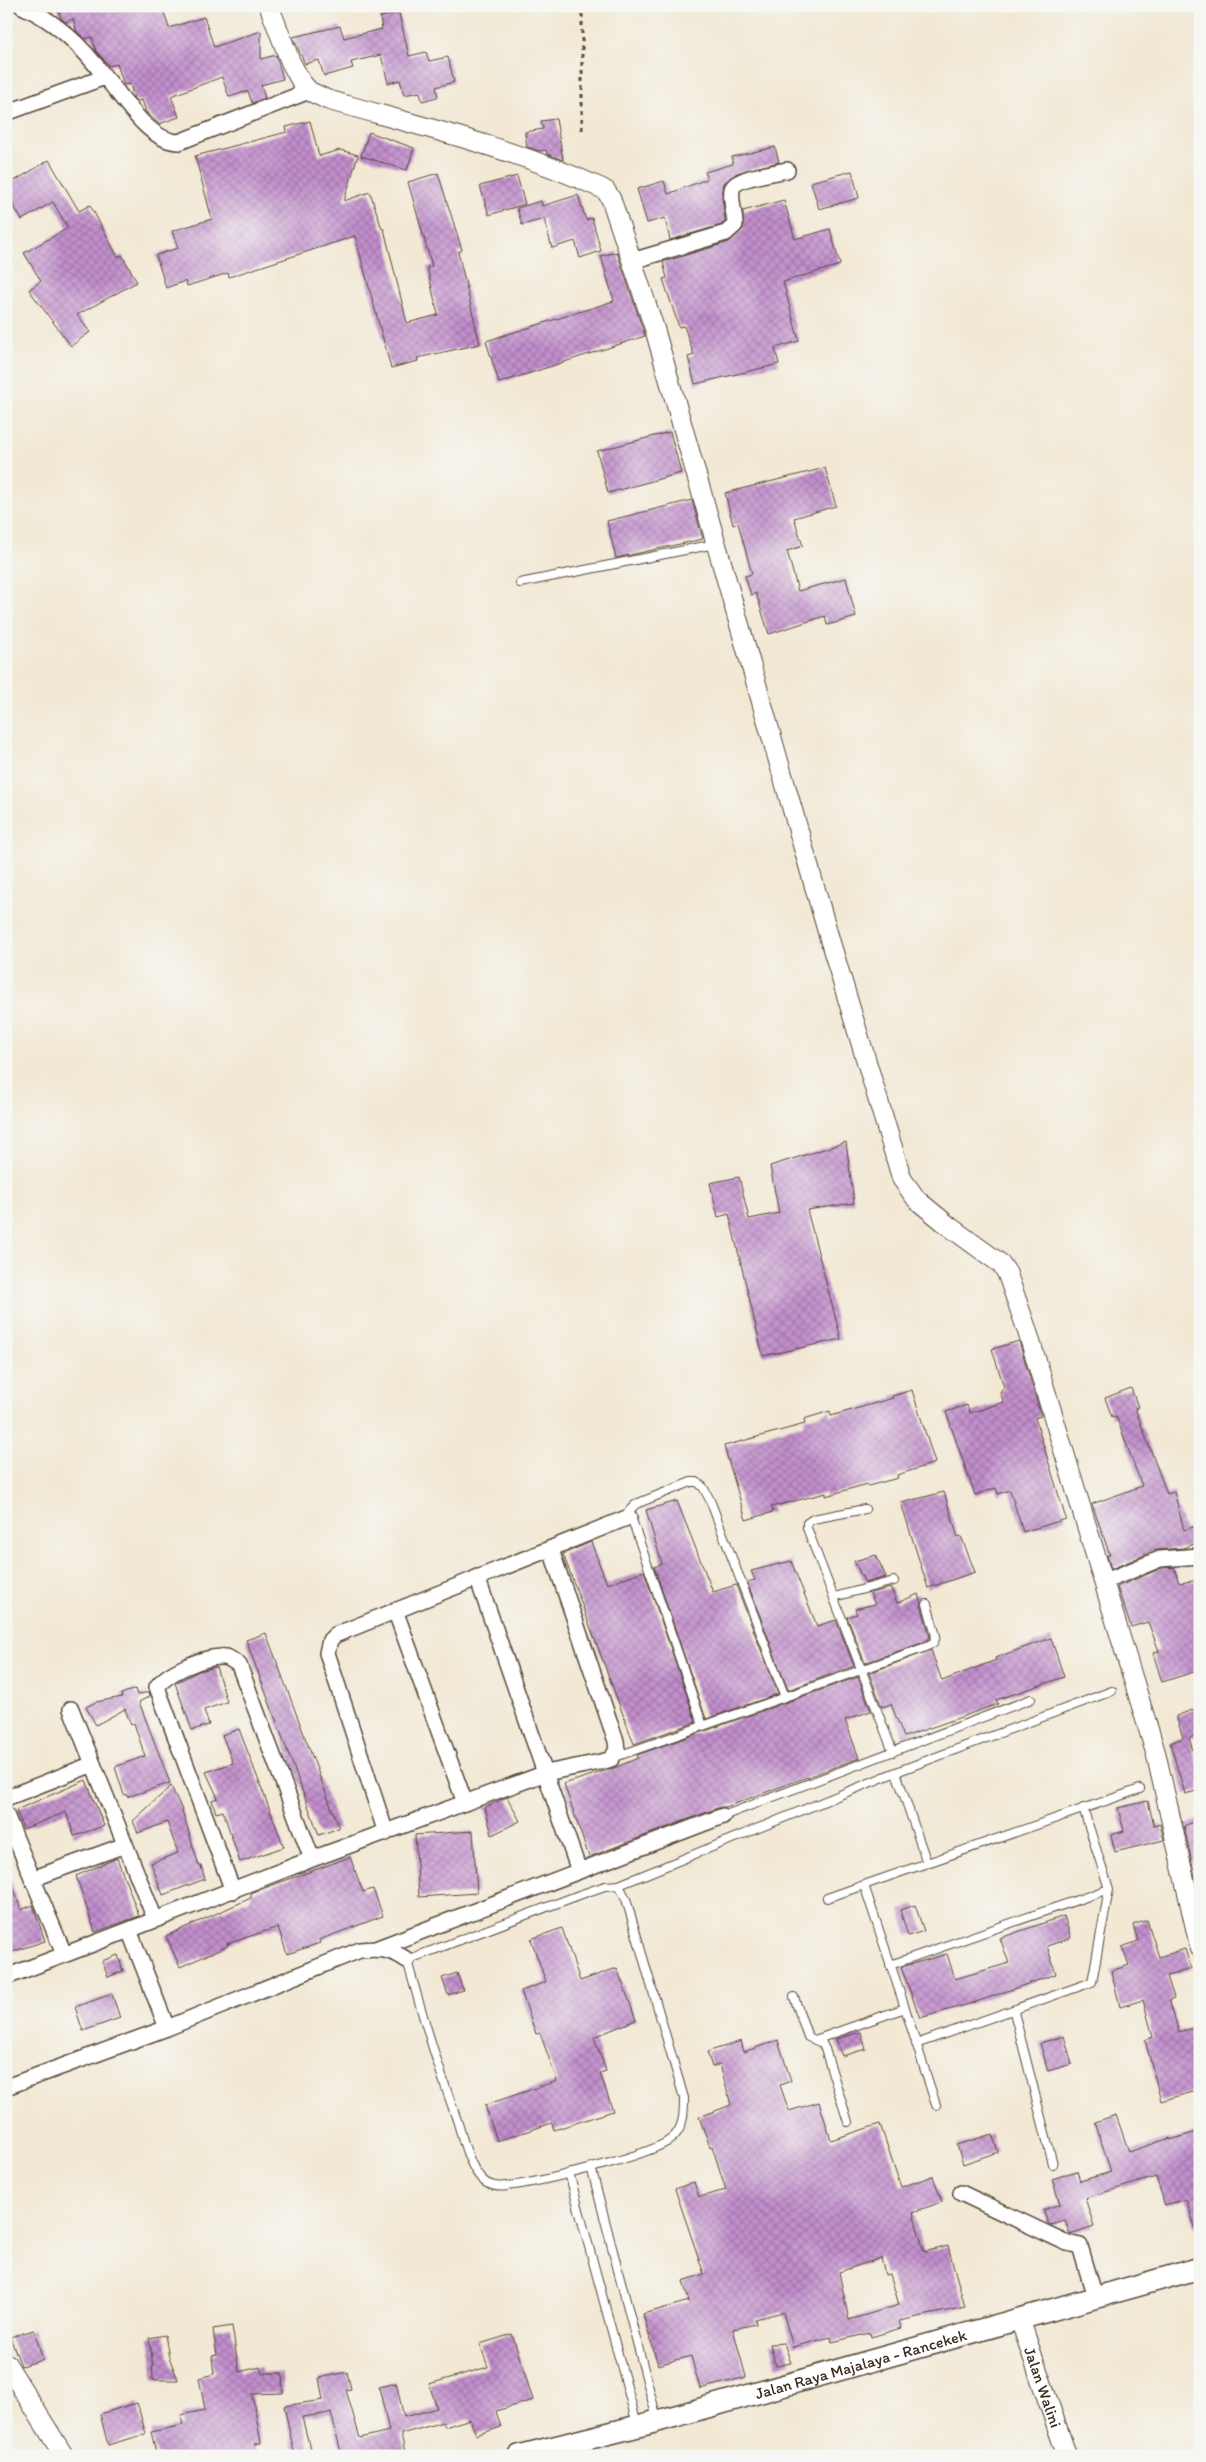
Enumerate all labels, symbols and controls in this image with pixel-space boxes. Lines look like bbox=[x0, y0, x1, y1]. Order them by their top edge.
street label: Jalan Raya Majalaya - Rancekek bbox=[753, 2325, 969, 2403]
street label: Jalan Walini bbox=[1020, 2344, 1065, 2430]

